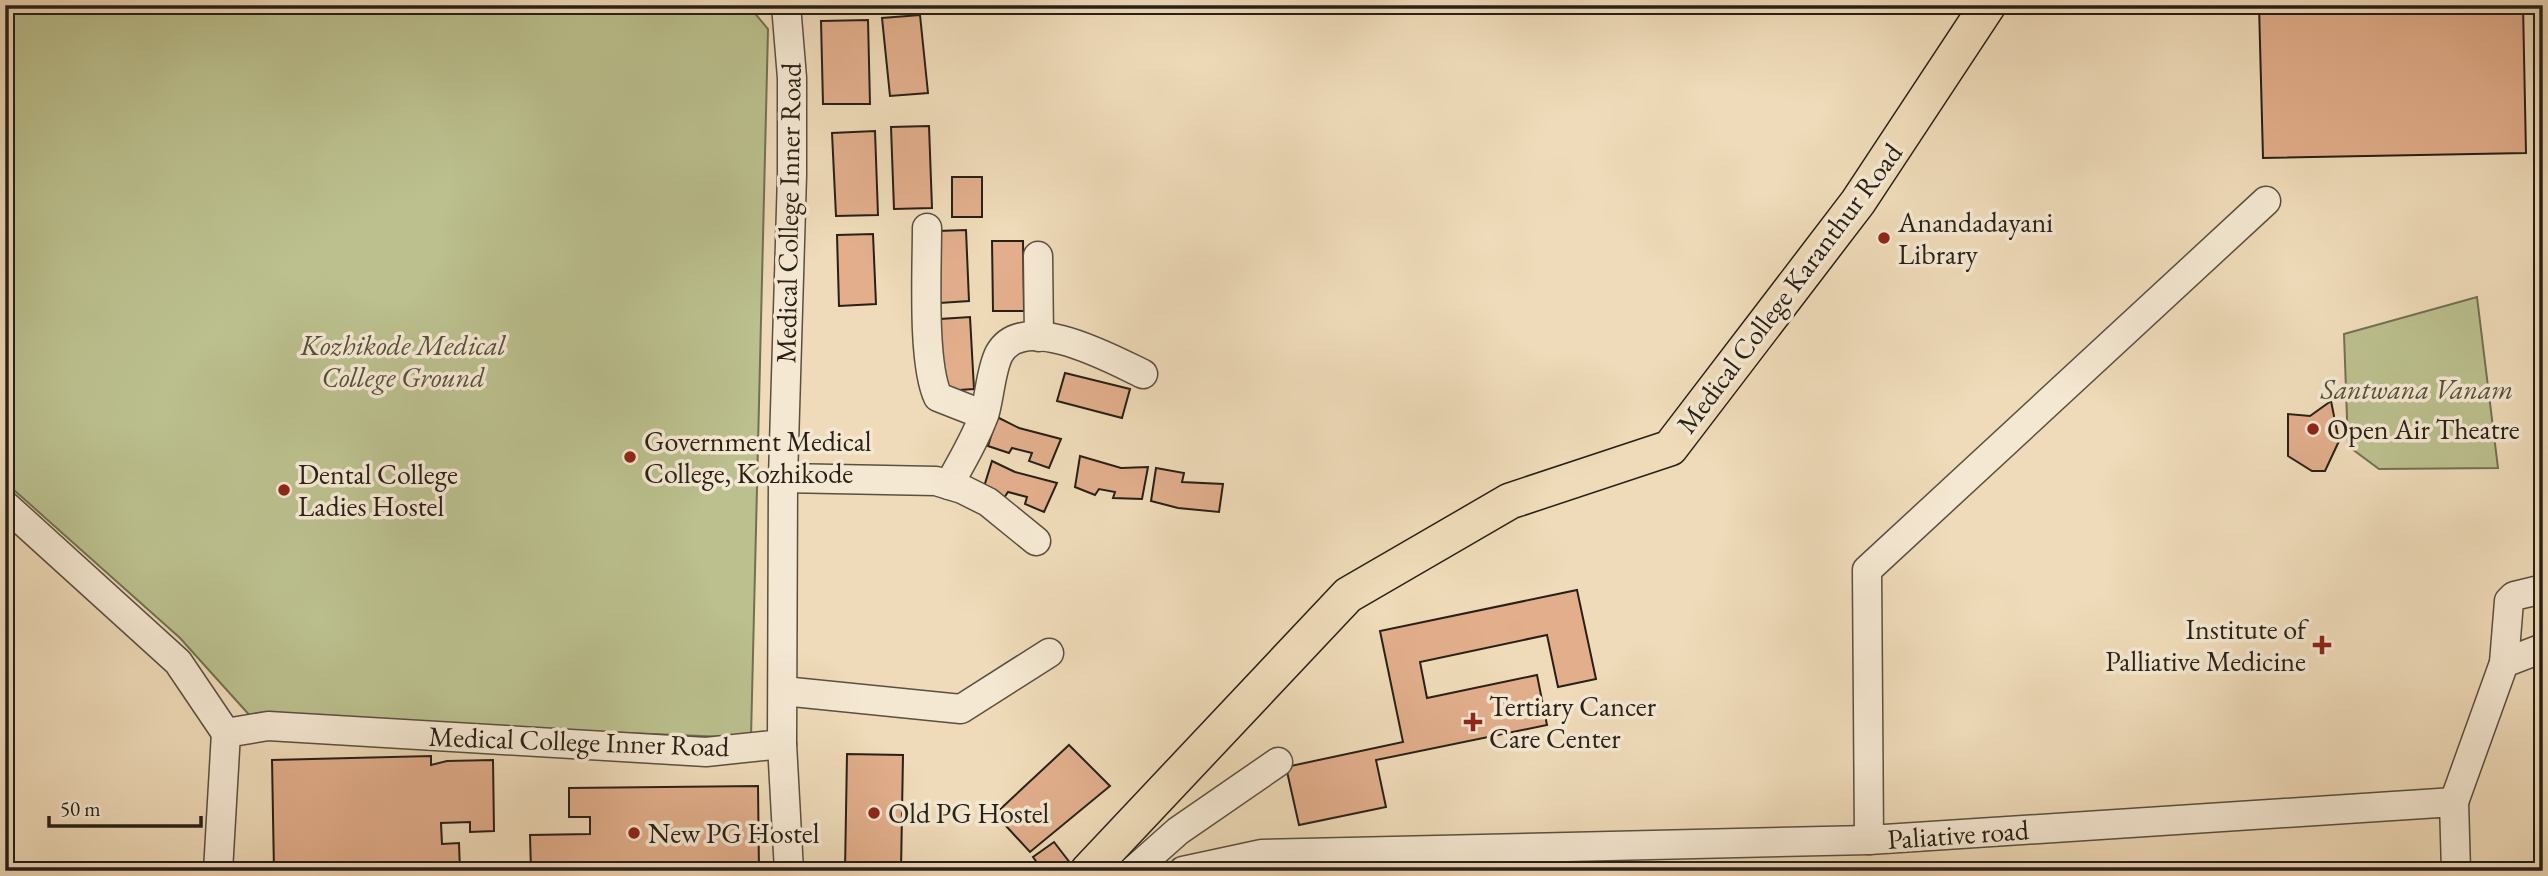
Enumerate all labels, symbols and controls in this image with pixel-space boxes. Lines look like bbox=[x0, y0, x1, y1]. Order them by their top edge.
street label: Medical College Inner Road bbox=[767, 62, 809, 364]
street label: Medical College Karanthur Road bbox=[1668, 135, 1910, 440]
place label: Anandadayani Library bbox=[1897, 204, 2053, 272]
marker: Anandadayani Library bbox=[1876, 230, 1892, 246]
park label: Kozhikode Medical College Ground bbox=[299, 327, 507, 395]
park label: Santwana Vanam bbox=[2320, 371, 2513, 407]
place label: Open Air Theatre bbox=[2327, 411, 2520, 447]
marker: Open Air Theatre bbox=[2305, 421, 2321, 437]
place label: Government Medical College, Kozhikode bbox=[644, 423, 872, 491]
marker: Government Medical College, Kozhikode bbox=[622, 449, 638, 465]
place label: Dental College Ladies Hostel bbox=[298, 456, 458, 524]
marker: Dental College Ladies Hostel bbox=[276, 482, 292, 498]
place label: Institute of Palliative Medicine bbox=[2105, 611, 2309, 679]
marker: Institute of Palliative Medicine bbox=[2312, 635, 2332, 655]
place label: Tertiary Cancer Care Center bbox=[1489, 688, 1657, 756]
marker: Tertiary Cancer Care Center bbox=[1463, 712, 1483, 732]
street label: Medical College Inner Road bbox=[428, 718, 731, 764]
scale bar bbox=[49, 785, 201, 829]
text: 50 m bbox=[60, 795, 101, 822]
place label: Old PG Hostel bbox=[888, 795, 1050, 831]
marker: Old PG Hostel bbox=[866, 805, 882, 821]
street label: Paliative road bbox=[1886, 811, 2031, 857]
place label: New PG Hostel bbox=[648, 815, 820, 851]
marker: New PG Hostel bbox=[626, 825, 642, 841]

